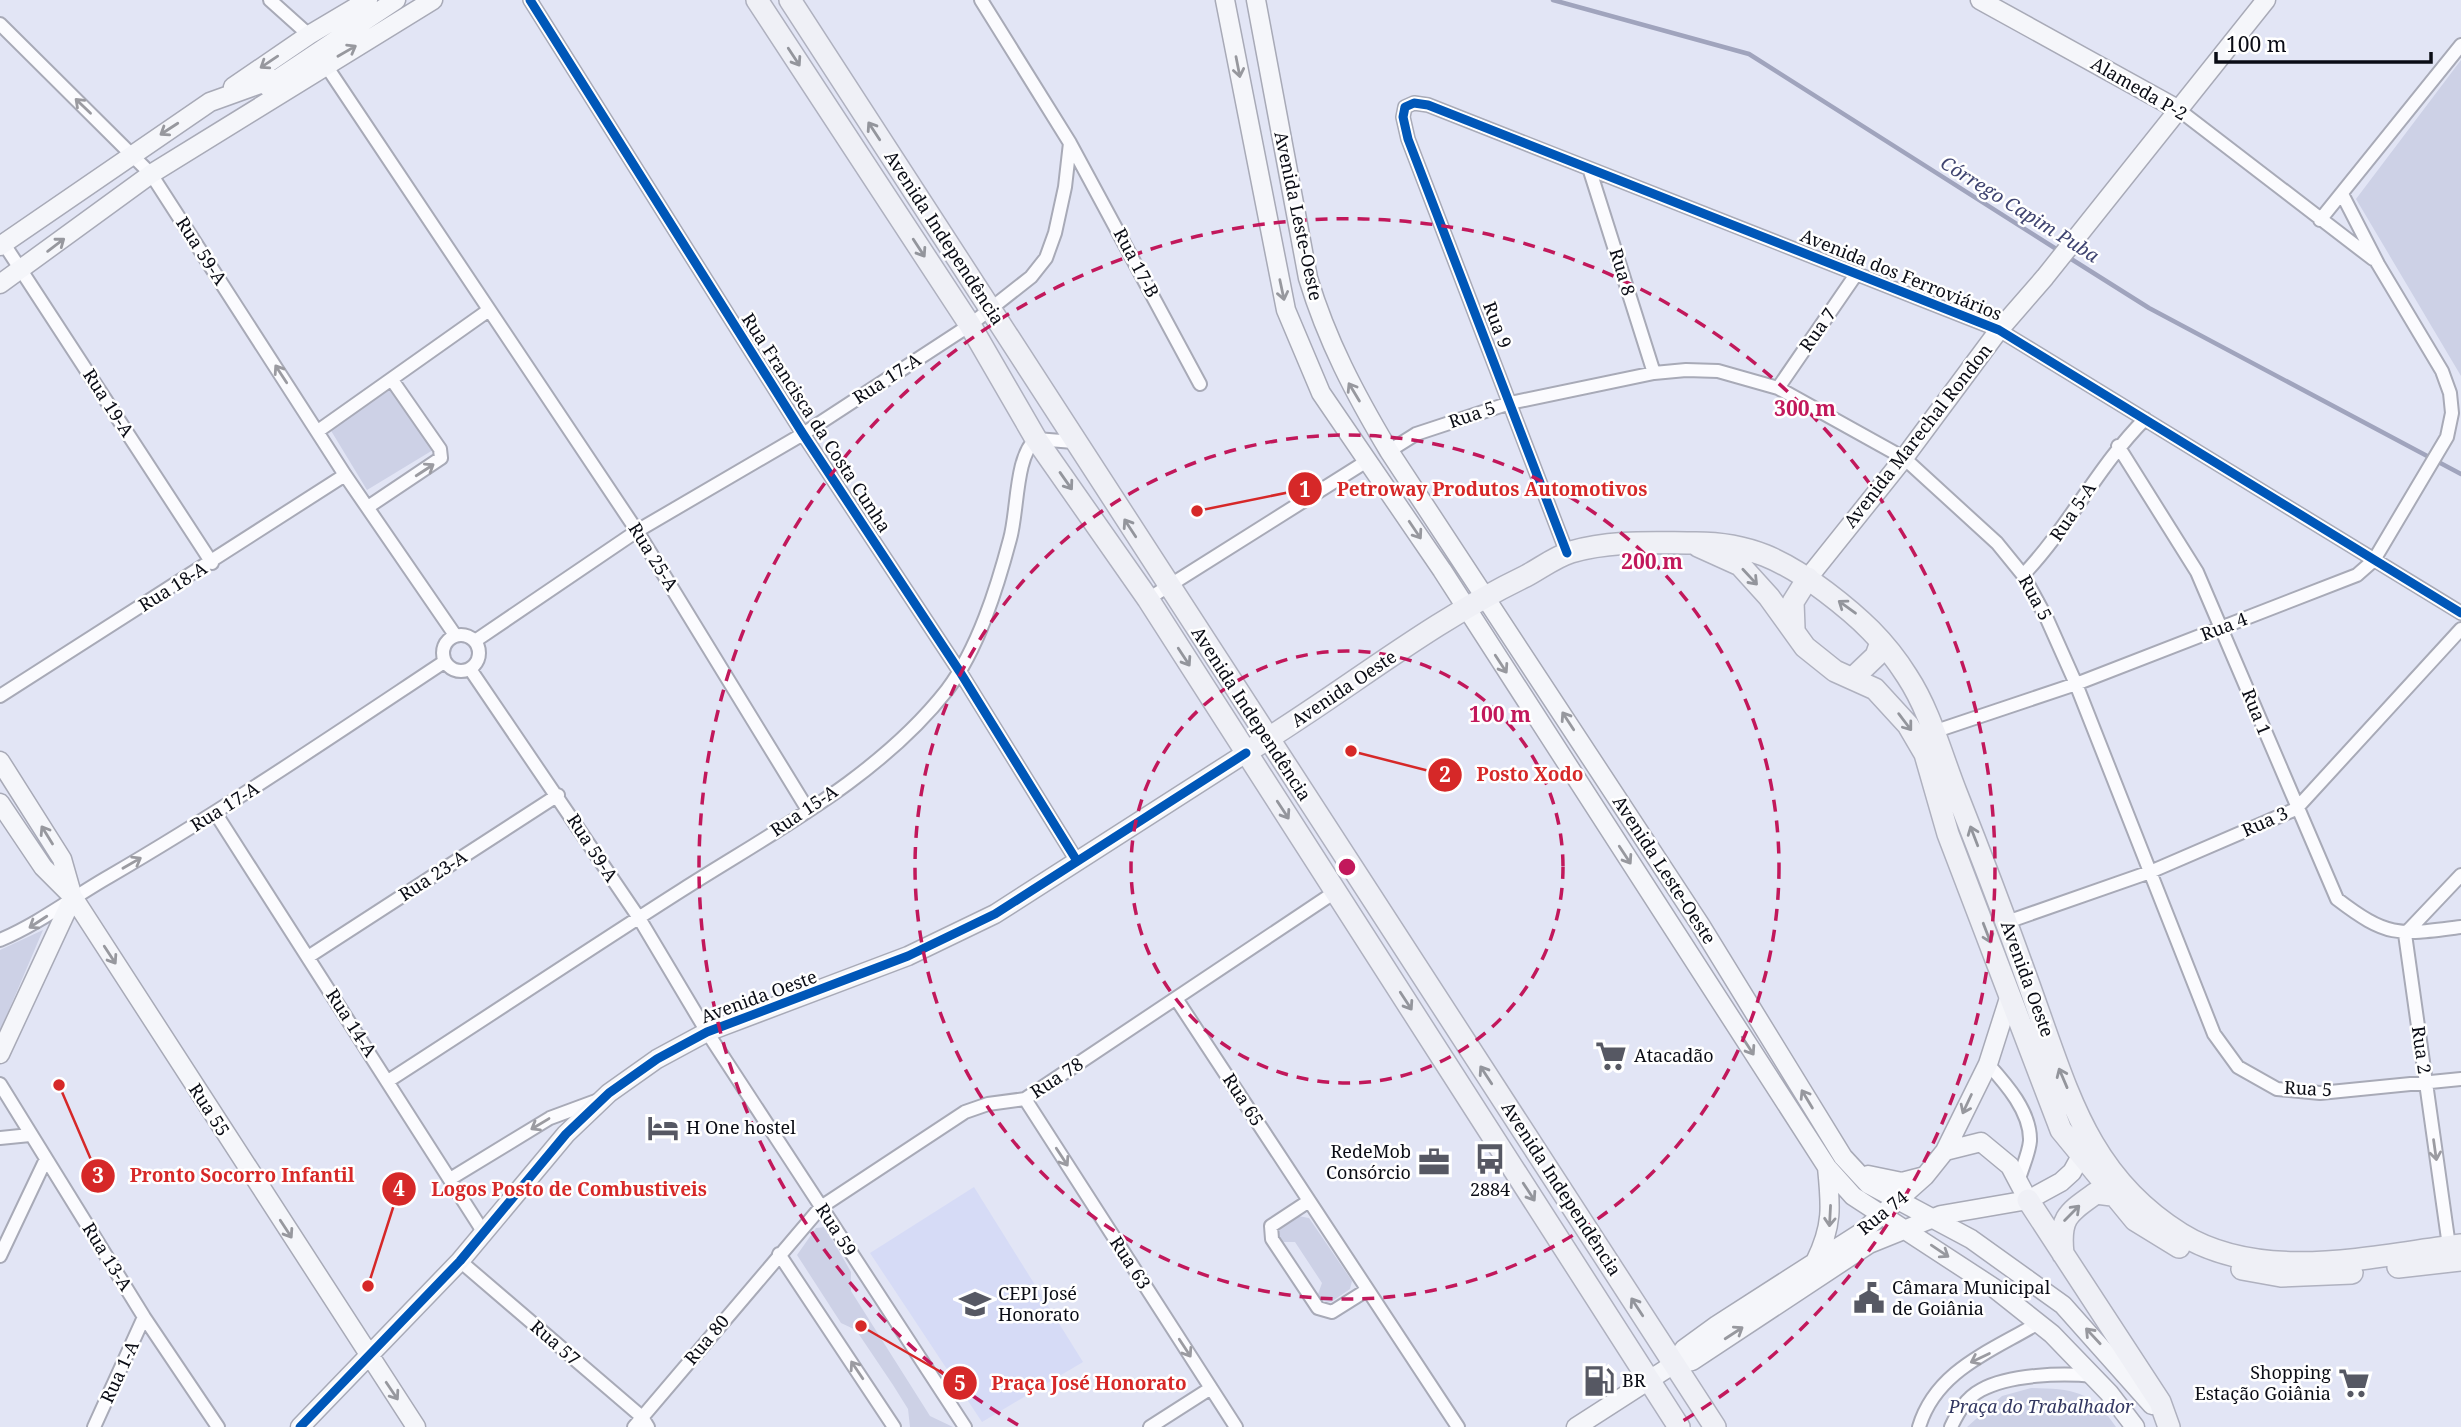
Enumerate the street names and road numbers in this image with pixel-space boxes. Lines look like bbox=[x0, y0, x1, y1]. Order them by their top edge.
street label: Alameda P-2 bbox=[2087, 51, 2192, 125]
street label: Avenida Leste-Oeste bbox=[1269, 129, 1329, 303]
street label: Avenida Independência bbox=[879, 146, 1010, 329]
street label: Rua 59-A bbox=[171, 212, 233, 289]
street label: Avenida dos Ferroviários bbox=[1797, 223, 2006, 325]
street label: Rua 17-B bbox=[1109, 224, 1165, 302]
street label: Rua 8 bbox=[1604, 245, 1641, 298]
street label: Rua 9 bbox=[1478, 298, 1518, 351]
street label: Rua 7 bbox=[1794, 303, 1841, 356]
street label: Rua Francisca da Costa Cunha bbox=[737, 308, 897, 537]
street label: Avenida Marechal Rondon bbox=[1838, 338, 1997, 532]
street label: Rua 17-A bbox=[848, 347, 925, 409]
street label: Rua 19-A bbox=[78, 364, 140, 441]
street label: Rua 5 bbox=[1445, 395, 1498, 433]
street label: Rua 5-A bbox=[2044, 477, 2101, 546]
street label: Rua 25-A bbox=[623, 518, 684, 596]
street label: Rua 18-A bbox=[134, 556, 212, 617]
street label: Rua 5 bbox=[2014, 571, 2058, 624]
street label: Rua 4 bbox=[2197, 606, 2250, 646]
street label: Avenida Independência bbox=[1186, 622, 1317, 805]
street label: Avenida Oeste bbox=[1286, 644, 1401, 732]
street label: Rua 1 bbox=[2237, 685, 2277, 738]
street label: Rua 17-A bbox=[186, 776, 264, 837]
street label: Rua 15-A bbox=[765, 779, 842, 841]
street label: Avenida Leste-Oeste bbox=[1608, 791, 1722, 948]
street label: Rua 3 bbox=[2238, 800, 2291, 842]
street label: Rua 59-A bbox=[562, 809, 624, 886]
street label: Rua 23-A bbox=[394, 844, 471, 906]
street label: Avenida Oeste bbox=[1996, 917, 2060, 1040]
street label: Avenida Oeste bbox=[697, 964, 820, 1028]
street label: Rua 14-A bbox=[321, 984, 383, 1061]
street label: Rua 2 bbox=[2407, 1024, 2437, 1075]
street label: Rua 78 bbox=[1026, 1051, 1087, 1103]
street label: Rua 65 bbox=[1218, 1069, 1270, 1130]
street label: Rua 5 bbox=[2283, 1075, 2333, 1101]
street label: Rua 55 bbox=[184, 1079, 236, 1140]
street label: Avenida Independência bbox=[1496, 1097, 1627, 1280]
street label: Rua 74 bbox=[1852, 1185, 1913, 1240]
street label: Rua 59 bbox=[811, 1199, 863, 1260]
street label: Rua 13-A bbox=[77, 1218, 138, 1296]
street label: Rua 63 bbox=[1105, 1232, 1157, 1293]
street label: Rua 80 bbox=[678, 1309, 734, 1369]
street label: Rua 57 bbox=[526, 1314, 585, 1370]
street label: Rua 1-A bbox=[94, 1336, 144, 1407]

